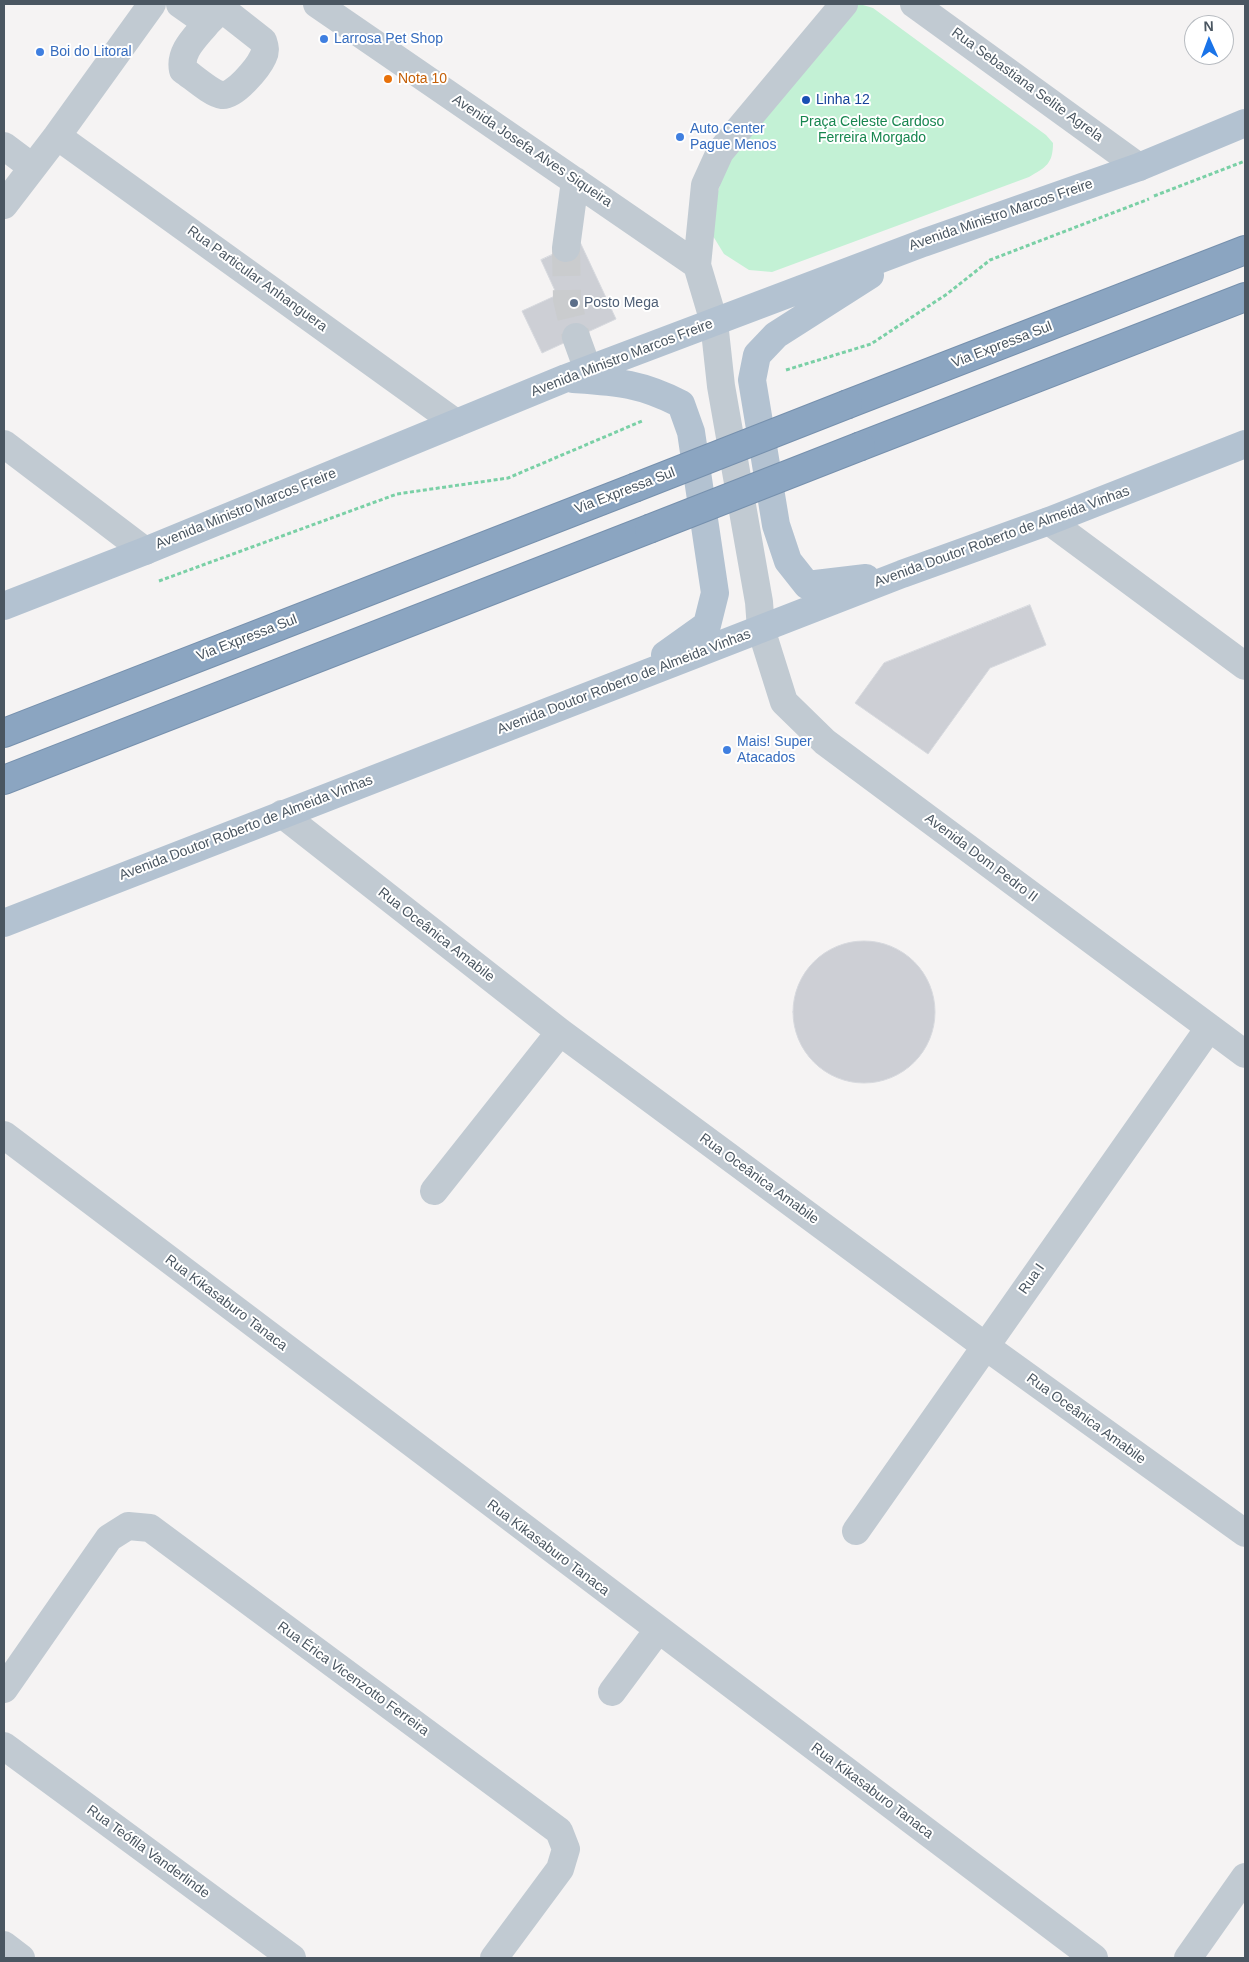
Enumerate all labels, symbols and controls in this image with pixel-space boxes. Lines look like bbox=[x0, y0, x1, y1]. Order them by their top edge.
north arrow bbox=[1184, 15, 1234, 65]
text: N bbox=[1203, 18, 1214, 34]
street label: Rua Sebastiana Selite Agrela bbox=[948, 24, 1106, 146]
place label: Larrosa Pet Shop bbox=[334, 31, 443, 47]
marker: Larrosa Pet Shop bbox=[318, 33, 330, 45]
place label: Boi do Litoral bbox=[50, 44, 132, 60]
marker: Boi do Litoral bbox=[34, 46, 46, 58]
place label: Nota 10 bbox=[398, 71, 447, 87]
marker: Nota 10 bbox=[382, 73, 394, 85]
street label: Avenida Josefa Alves Siqueira bbox=[449, 91, 615, 211]
place label: Linha 12 bbox=[816, 92, 870, 108]
marker: Linha 12 bbox=[800, 94, 812, 106]
park label: Praça Celeste Cardoso Ferreira Morgado bbox=[800, 114, 944, 146]
place label: Auto Center Pague Menos bbox=[690, 121, 776, 154]
marker: Auto Center Pague Menos bbox=[674, 131, 686, 143]
street label: Avenida Ministro Marcos Freire bbox=[907, 176, 1095, 254]
street label: Rua Particular Anhanguera bbox=[184, 223, 330, 335]
place label: Posto Mega bbox=[584, 295, 659, 311]
marker: Posto Mega bbox=[568, 297, 580, 309]
street label: Avenida Ministro Marcos Freire bbox=[529, 315, 715, 401]
street label: Via Expressa Sul bbox=[949, 318, 1055, 372]
street label: Via Expressa Sul bbox=[572, 464, 678, 518]
street label: Avenida Ministro Marcos Freire bbox=[153, 465, 339, 553]
street label: Avenida Doutor Roberto de Almeida Vinhas bbox=[872, 483, 1132, 591]
street label: Via Expressa Sul bbox=[194, 611, 300, 665]
street label: Avenida Doutor Roberto de Almeida Vinhas bbox=[495, 626, 753, 738]
place label: Mais! Super Atacados bbox=[737, 734, 812, 766]
marker: Mais! Super Atacados bbox=[721, 744, 733, 756]
street label: Avenida Doutor Roberto de Almeida Vinhas bbox=[117, 772, 375, 884]
street label: Avenida Dom Pedro II bbox=[921, 810, 1041, 906]
street label: Rua Oceânica Amabile bbox=[374, 884, 498, 986]
street label: Rua Oceânica Amabile bbox=[696, 1130, 822, 1228]
street label: Rua Kikasaburo Tanaca bbox=[162, 1252, 290, 1354]
street label: Rua I bbox=[1016, 1260, 1048, 1298]
street label: Rua Oceânica Amabile bbox=[1023, 1370, 1149, 1468]
street label: Rua Kikasaburo Tanaca bbox=[484, 1497, 612, 1599]
street label: Rua Érica Vicenzotto Ferreira bbox=[274, 1618, 432, 1740]
street label: Rua Kikasaburo Tanaca bbox=[808, 1740, 936, 1842]
street label: Rua Teófila Vanderlinde bbox=[83, 1802, 213, 1902]

